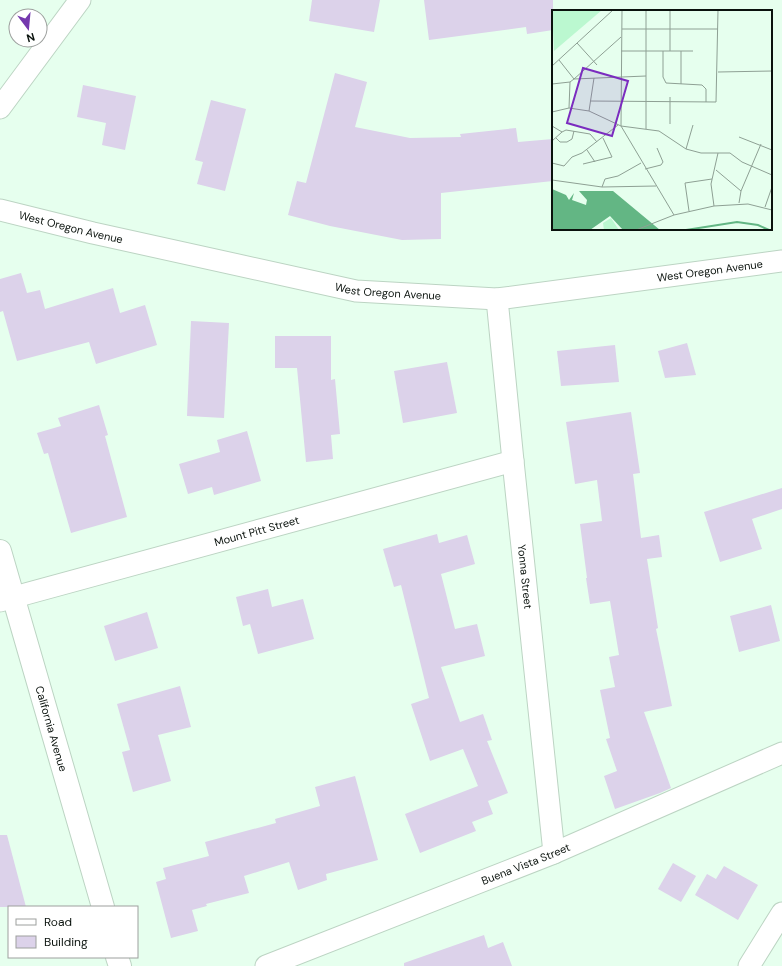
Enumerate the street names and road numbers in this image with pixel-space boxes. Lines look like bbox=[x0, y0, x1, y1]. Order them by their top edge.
street label: West Oregon Avenue bbox=[17, 208, 124, 246]
street label: West Oregon Avenue bbox=[656, 257, 764, 285]
street label: West Oregon Avenue bbox=[334, 280, 441, 303]
street label: Mount Pitt Street bbox=[213, 513, 301, 549]
street label: Yonna Street bbox=[515, 544, 535, 610]
street label: California Avenue bbox=[32, 684, 70, 773]
street label: Buena Vista Street bbox=[479, 840, 572, 888]

